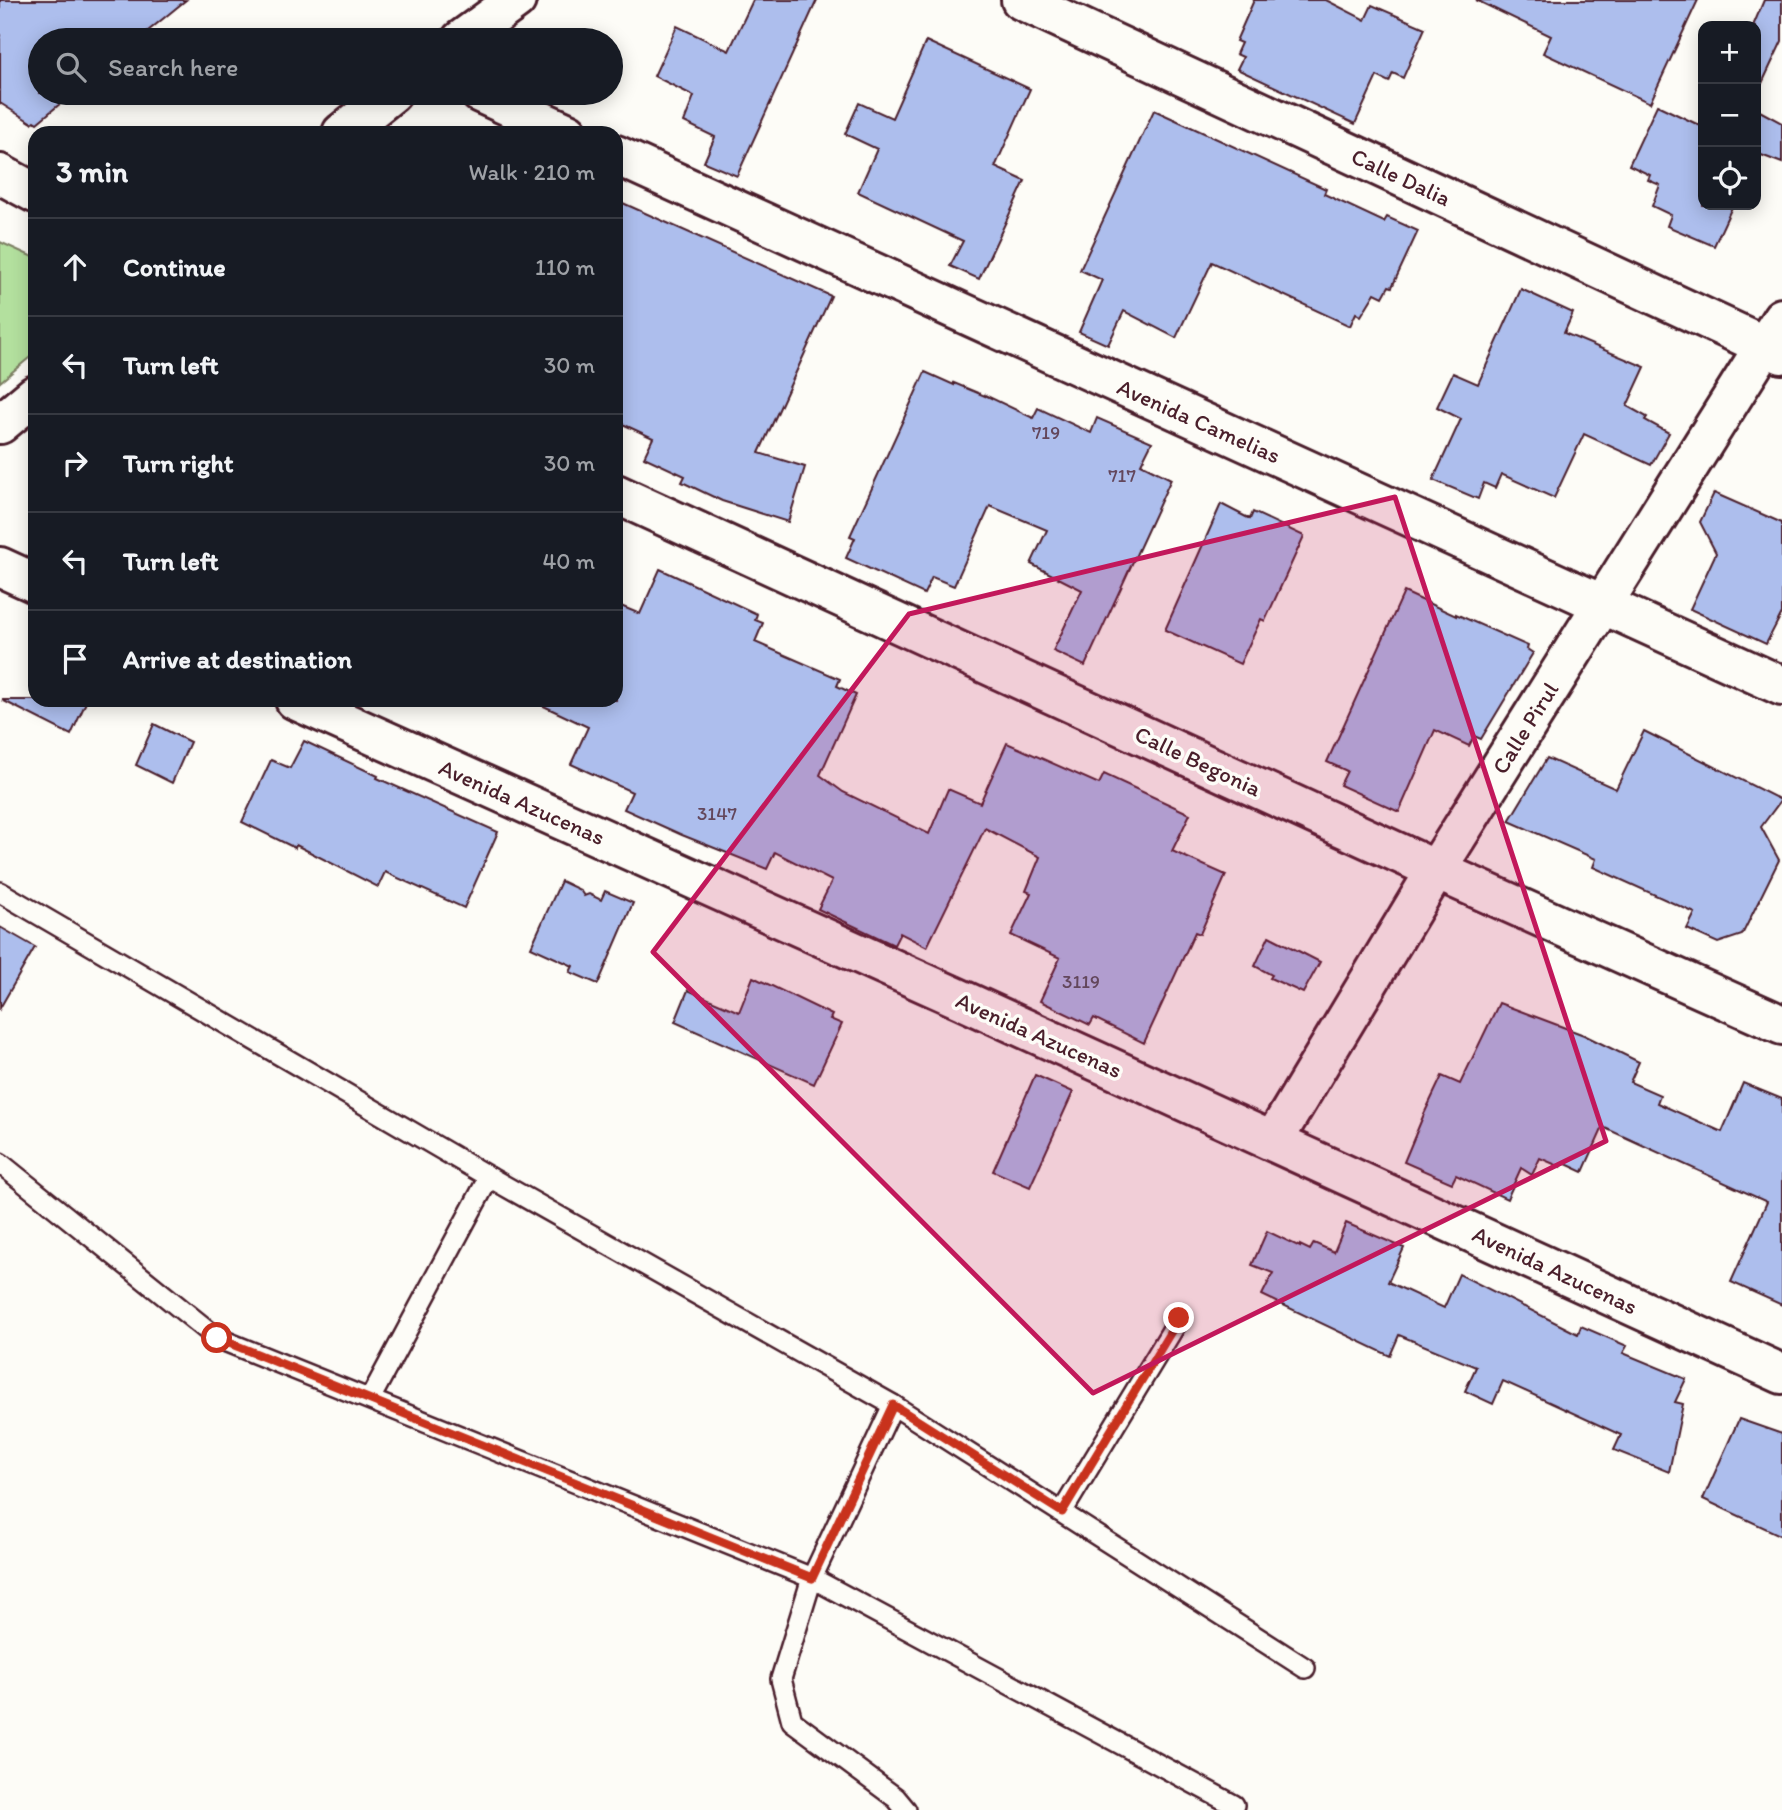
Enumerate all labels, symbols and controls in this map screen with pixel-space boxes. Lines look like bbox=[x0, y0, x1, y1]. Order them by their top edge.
map controls bbox=[1698, 21, 1761, 210]
button: + bbox=[1698, 21, 1761, 84]
search box bbox=[28, 28, 623, 105]
icon: search bbox=[52, 48, 90, 86]
text: Search here bbox=[108, 51, 238, 83]
button: − bbox=[1698, 84, 1761, 147]
street label: Calle Dalia bbox=[1347, 142, 1455, 212]
button: locate bbox=[1698, 147, 1761, 210]
text: 3 min bbox=[56, 153, 128, 190]
text: Walk · 210 m bbox=[469, 158, 595, 186]
icon: ahead bbox=[56, 248, 94, 286]
text: Continue bbox=[123, 251, 226, 283]
text: 110 m bbox=[535, 253, 595, 281]
icon: left bbox=[56, 346, 94, 384]
text: Turn left bbox=[123, 349, 219, 381]
text: 30 m bbox=[544, 351, 595, 379]
street label: Avenida Camelias bbox=[1113, 373, 1285, 469]
house number: 719 bbox=[1032, 421, 1060, 444]
icon: right bbox=[56, 444, 94, 482]
text: Turn right bbox=[123, 447, 234, 479]
text: 30 m bbox=[544, 449, 595, 477]
house number: 717 bbox=[1108, 464, 1136, 487]
icon: left bbox=[56, 542, 94, 580]
text: Turn left bbox=[123, 545, 219, 577]
text: 40 m bbox=[542, 547, 595, 575]
icon: arrive bbox=[56, 640, 94, 678]
text: Arrive at destination bbox=[123, 643, 352, 675]
street label: Calle Pirul bbox=[1486, 676, 1564, 779]
street label: Calle Begonia bbox=[1130, 720, 1266, 802]
street label: Avenida Azucenas bbox=[435, 753, 609, 851]
house number: 3147 bbox=[697, 802, 737, 825]
house number: 3119 bbox=[1062, 970, 1100, 993]
street label: Avenida Azucenas bbox=[952, 986, 1126, 1084]
street label: Avenida Azucenas bbox=[1468, 1220, 1642, 1320]
route end bbox=[1163, 1302, 1194, 1333]
route start bbox=[201, 1322, 232, 1353]

